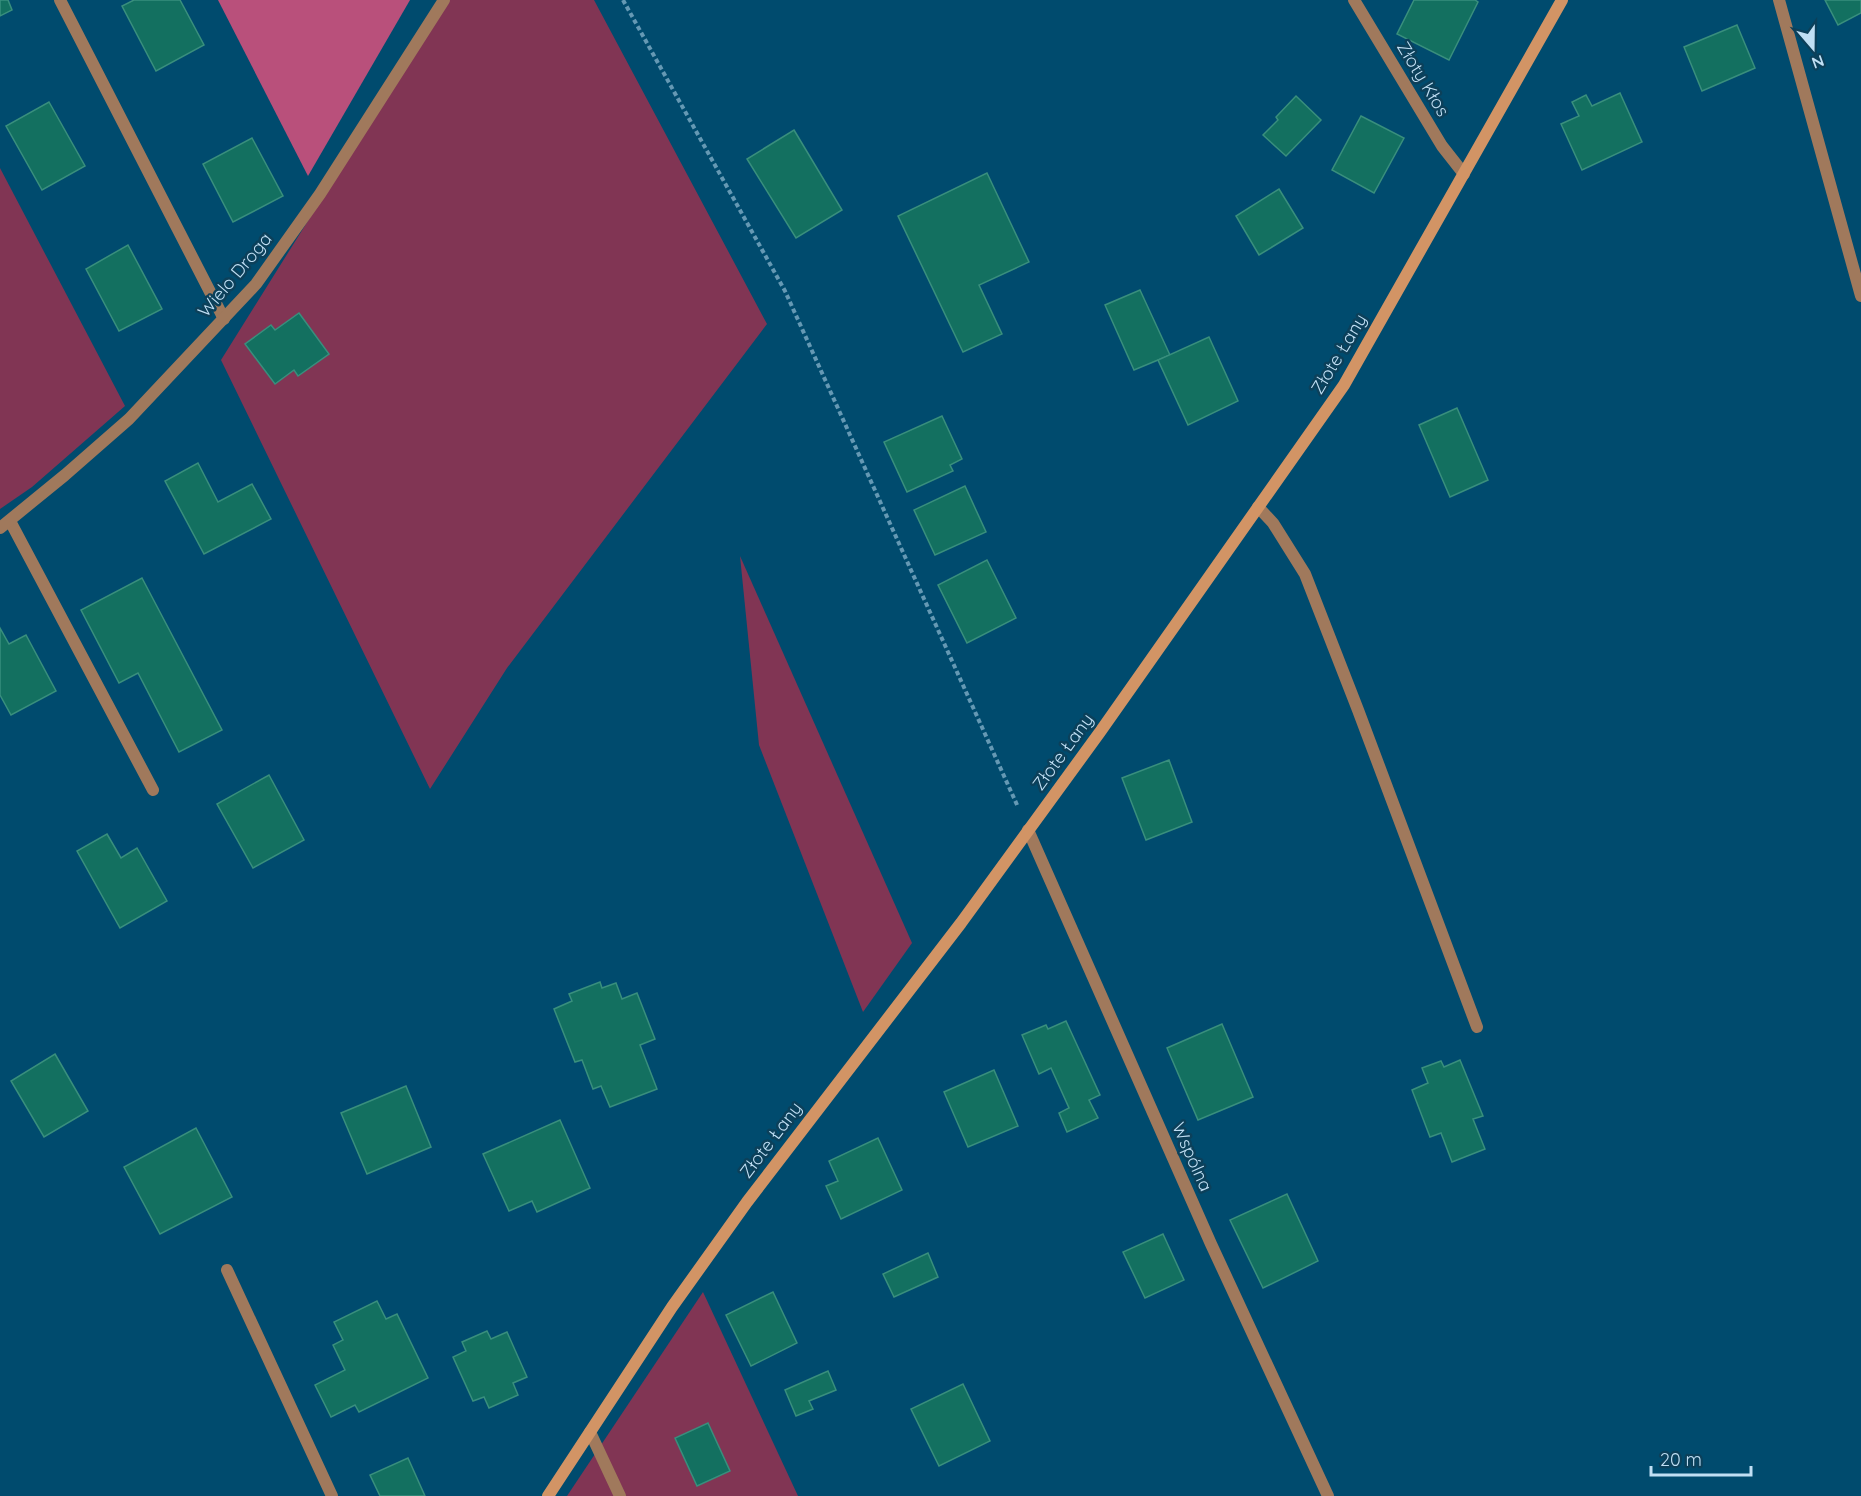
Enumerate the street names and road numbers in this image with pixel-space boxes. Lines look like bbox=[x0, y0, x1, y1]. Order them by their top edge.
street label: Złoty Kłos bbox=[1392, 37, 1455, 120]
street label: Wielo Droga bbox=[193, 228, 277, 322]
street label: Złote Łany bbox=[1306, 309, 1372, 398]
street label: Złote Łany bbox=[1027, 709, 1098, 795]
street label: Złote Łany bbox=[734, 1097, 807, 1182]
street label: Wspólna bbox=[1167, 1119, 1218, 1195]

